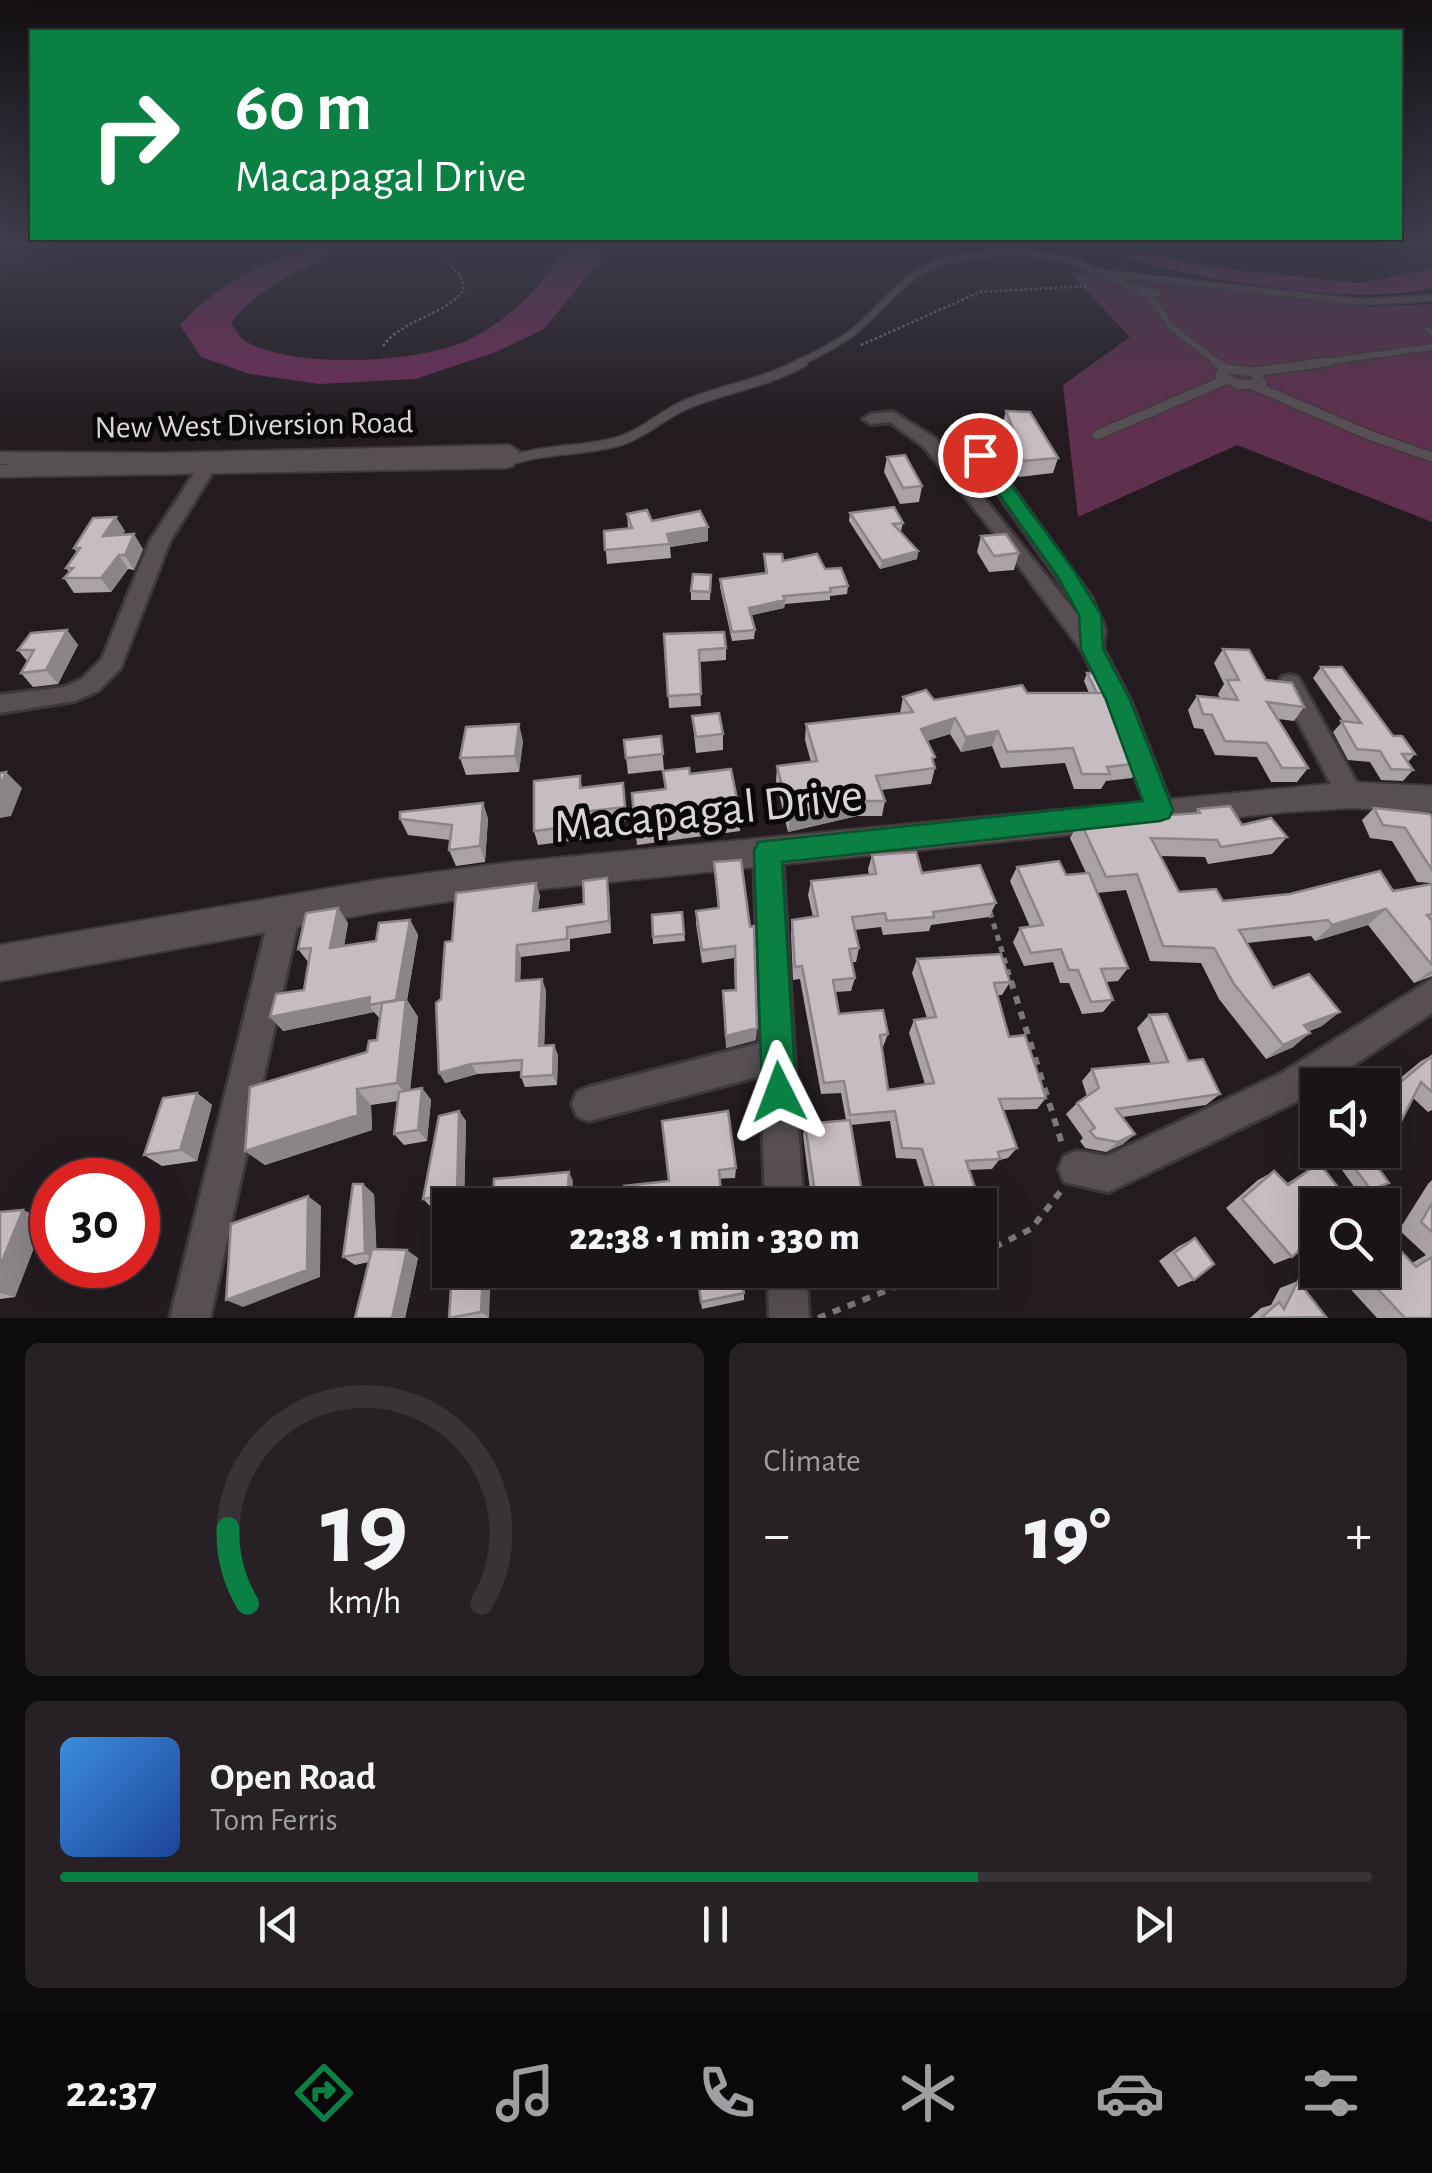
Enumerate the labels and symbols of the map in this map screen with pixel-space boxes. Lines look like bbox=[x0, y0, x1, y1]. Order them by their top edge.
street label: New West Diversion Road bbox=[94, 406, 414, 444]
pin bbox=[938, 413, 1023, 498]
street label: Macapagal Drive bbox=[551, 772, 865, 852]
position arrow bbox=[727, 1040, 831, 1144]
speed limit sign: 30 bbox=[30, 1158, 160, 1288]

